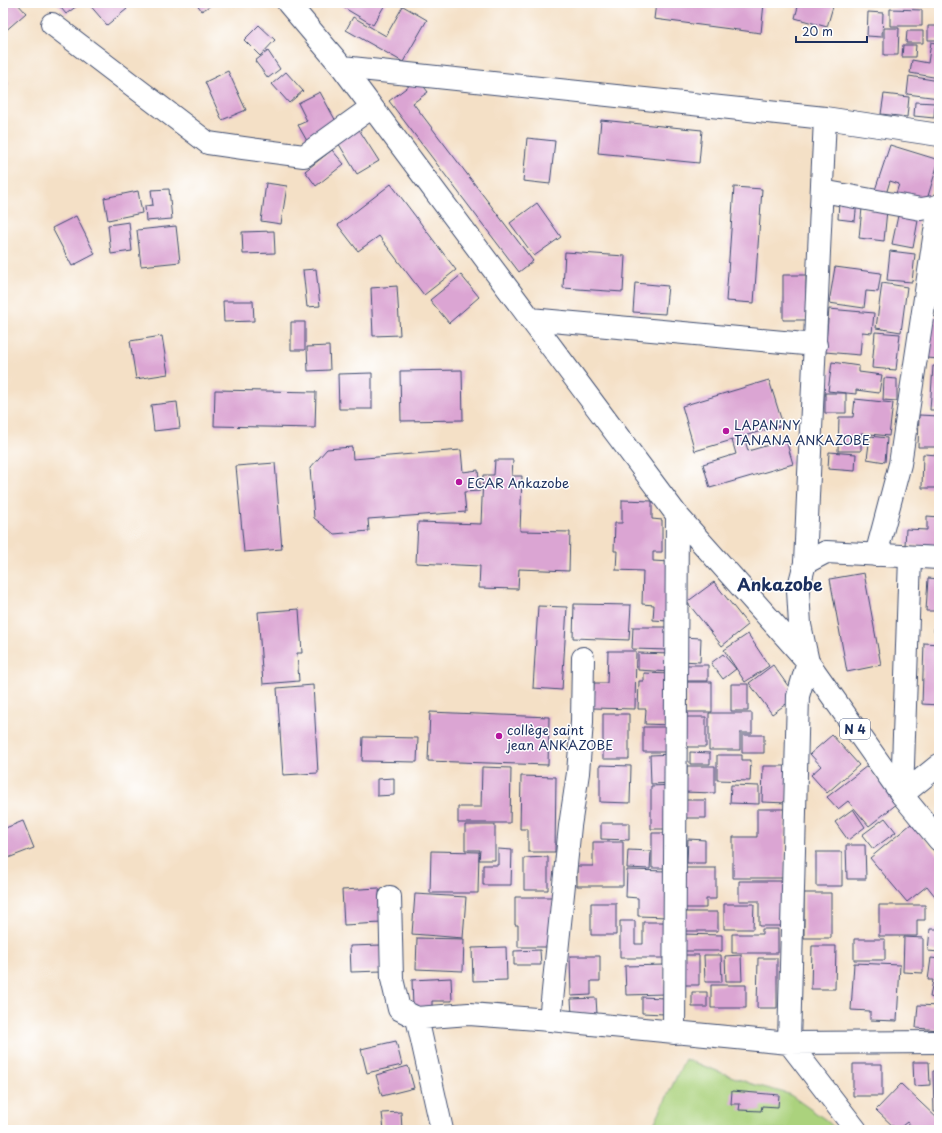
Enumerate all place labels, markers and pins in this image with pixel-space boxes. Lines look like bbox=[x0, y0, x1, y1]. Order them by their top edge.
place label: LAPAN'NY TANANA ANKAZOBE bbox=[734, 415, 870, 449]
marker: LAPAN'NY TANANA ANKAZOBE bbox=[721, 426, 731, 436]
place label: ECAR Ankazobe bbox=[467, 473, 569, 492]
marker: ECAR Ankazobe bbox=[454, 477, 464, 487]
place label: collège saint jean ANKAZOBE bbox=[505, 720, 613, 754]
marker: collège saint jean ANKAZOBE bbox=[494, 731, 504, 741]

